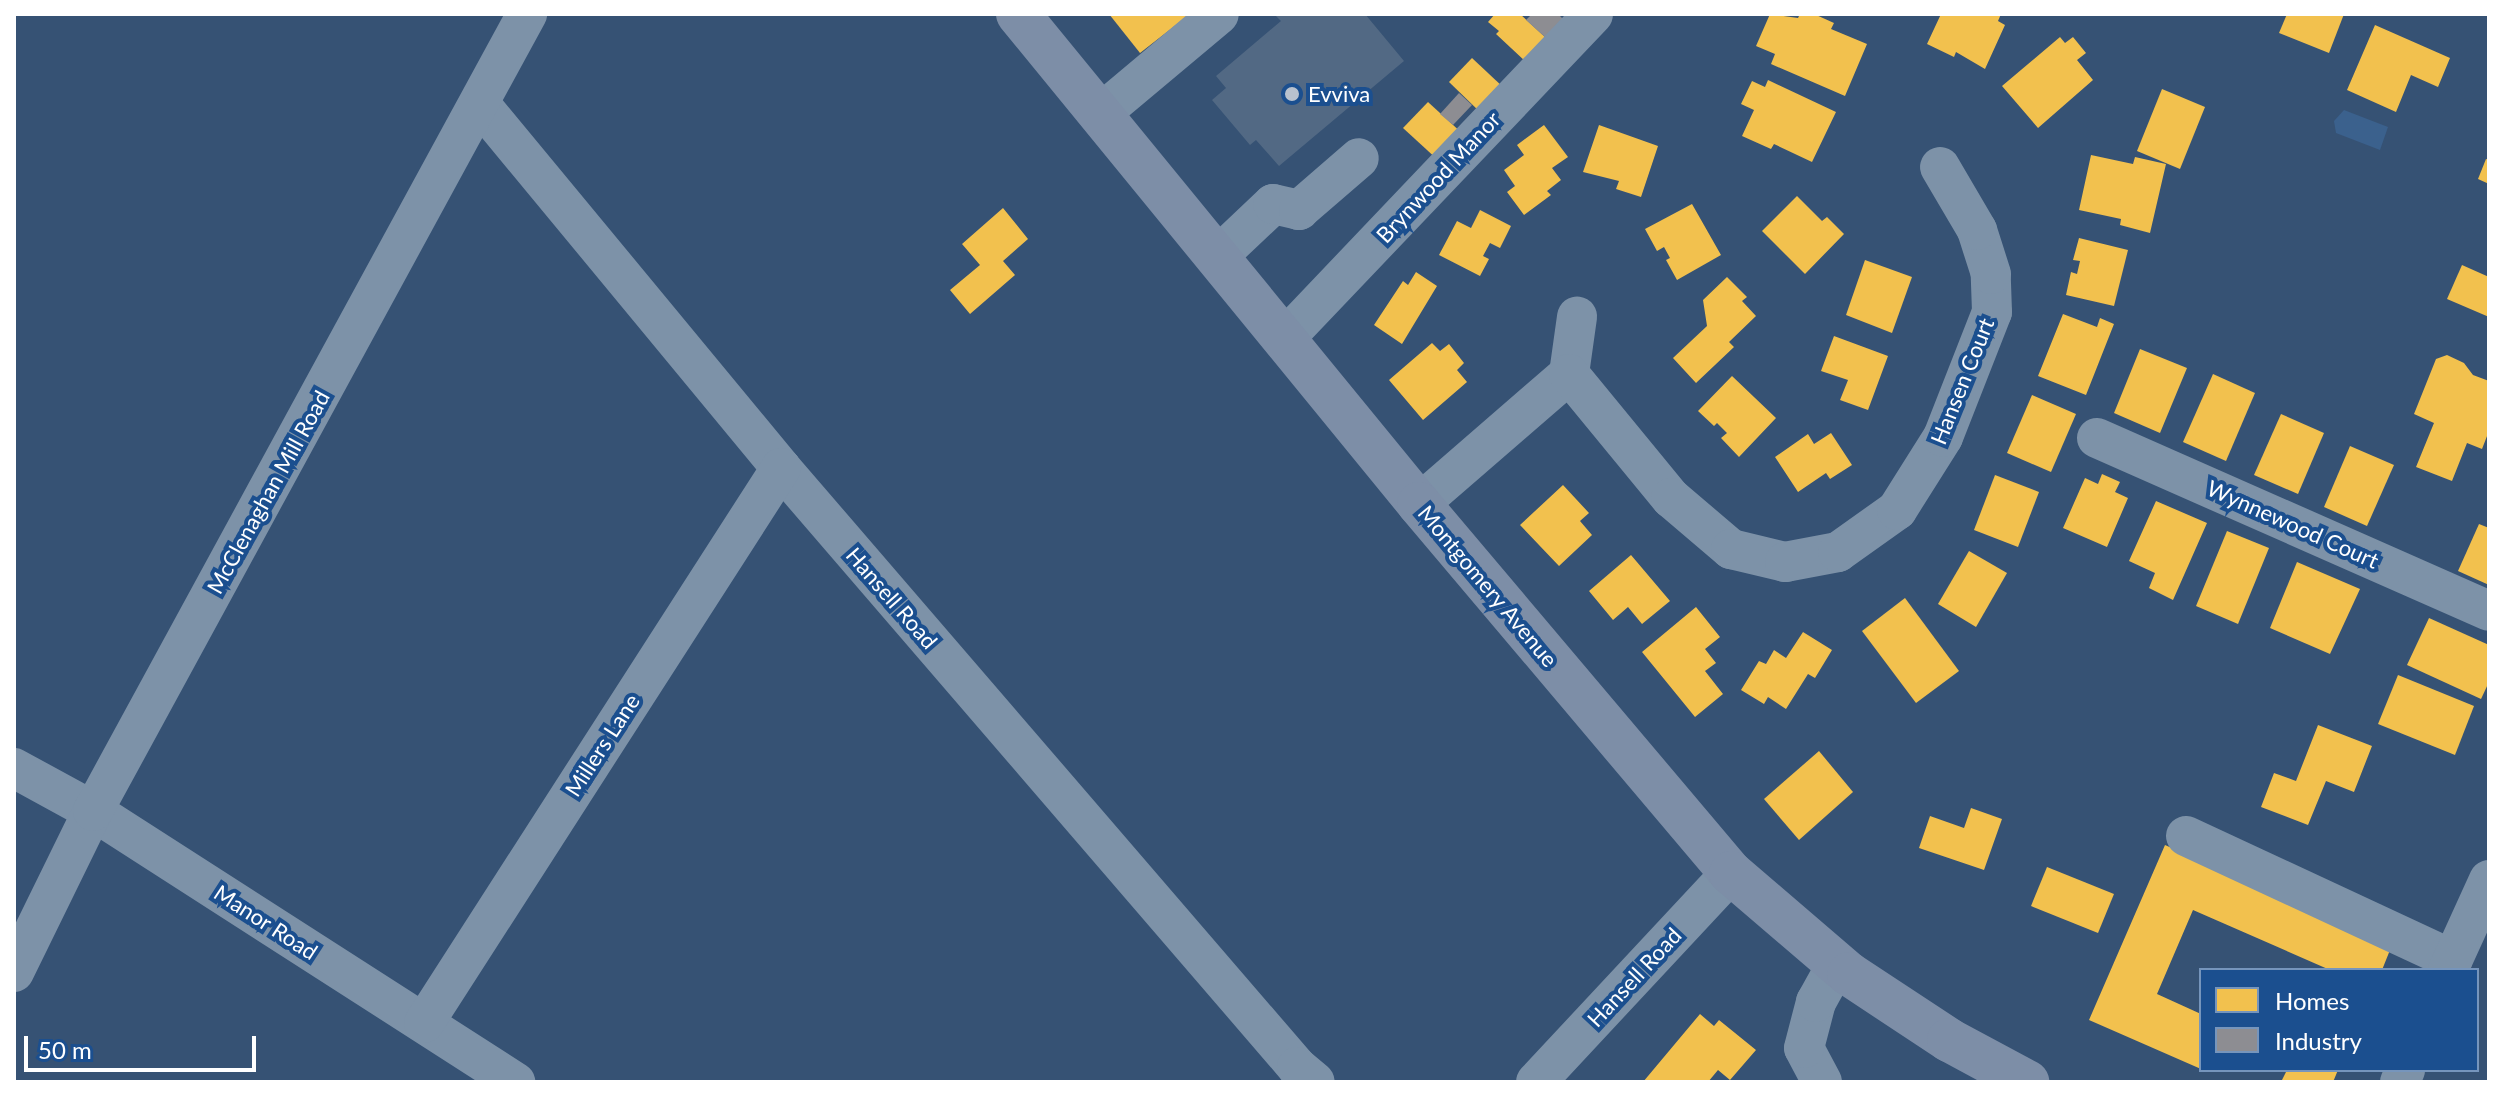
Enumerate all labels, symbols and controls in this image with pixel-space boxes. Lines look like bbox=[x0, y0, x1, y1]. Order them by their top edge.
place label: Evviva bbox=[1308, 81, 1370, 107]
marker: Evviva bbox=[1283, 85, 1301, 103]
street label: Brynwood Manor bbox=[1371, 106, 1505, 248]
street label: Hansen Court bbox=[1925, 314, 1999, 448]
street label: McClenaghan Mill Road bbox=[201, 386, 335, 598]
street label: Wynnewood Court bbox=[2203, 474, 2383, 574]
street label: Montgomery Avenue bbox=[1412, 499, 1564, 673]
street label: Hansell Road bbox=[841, 542, 943, 654]
street label: Millers Lane bbox=[559, 689, 645, 801]
street label: Manor Road bbox=[209, 879, 323, 965]
street label: Hansell Road bbox=[1582, 922, 1686, 1032]
legend bbox=[2199, 968, 2479, 1072]
text: Homes bbox=[2275, 986, 2349, 1015]
scale bar bbox=[28, 1020, 260, 1070]
text: Industry bbox=[2275, 1026, 2362, 1055]
text: 50 m bbox=[38, 1035, 92, 1064]

